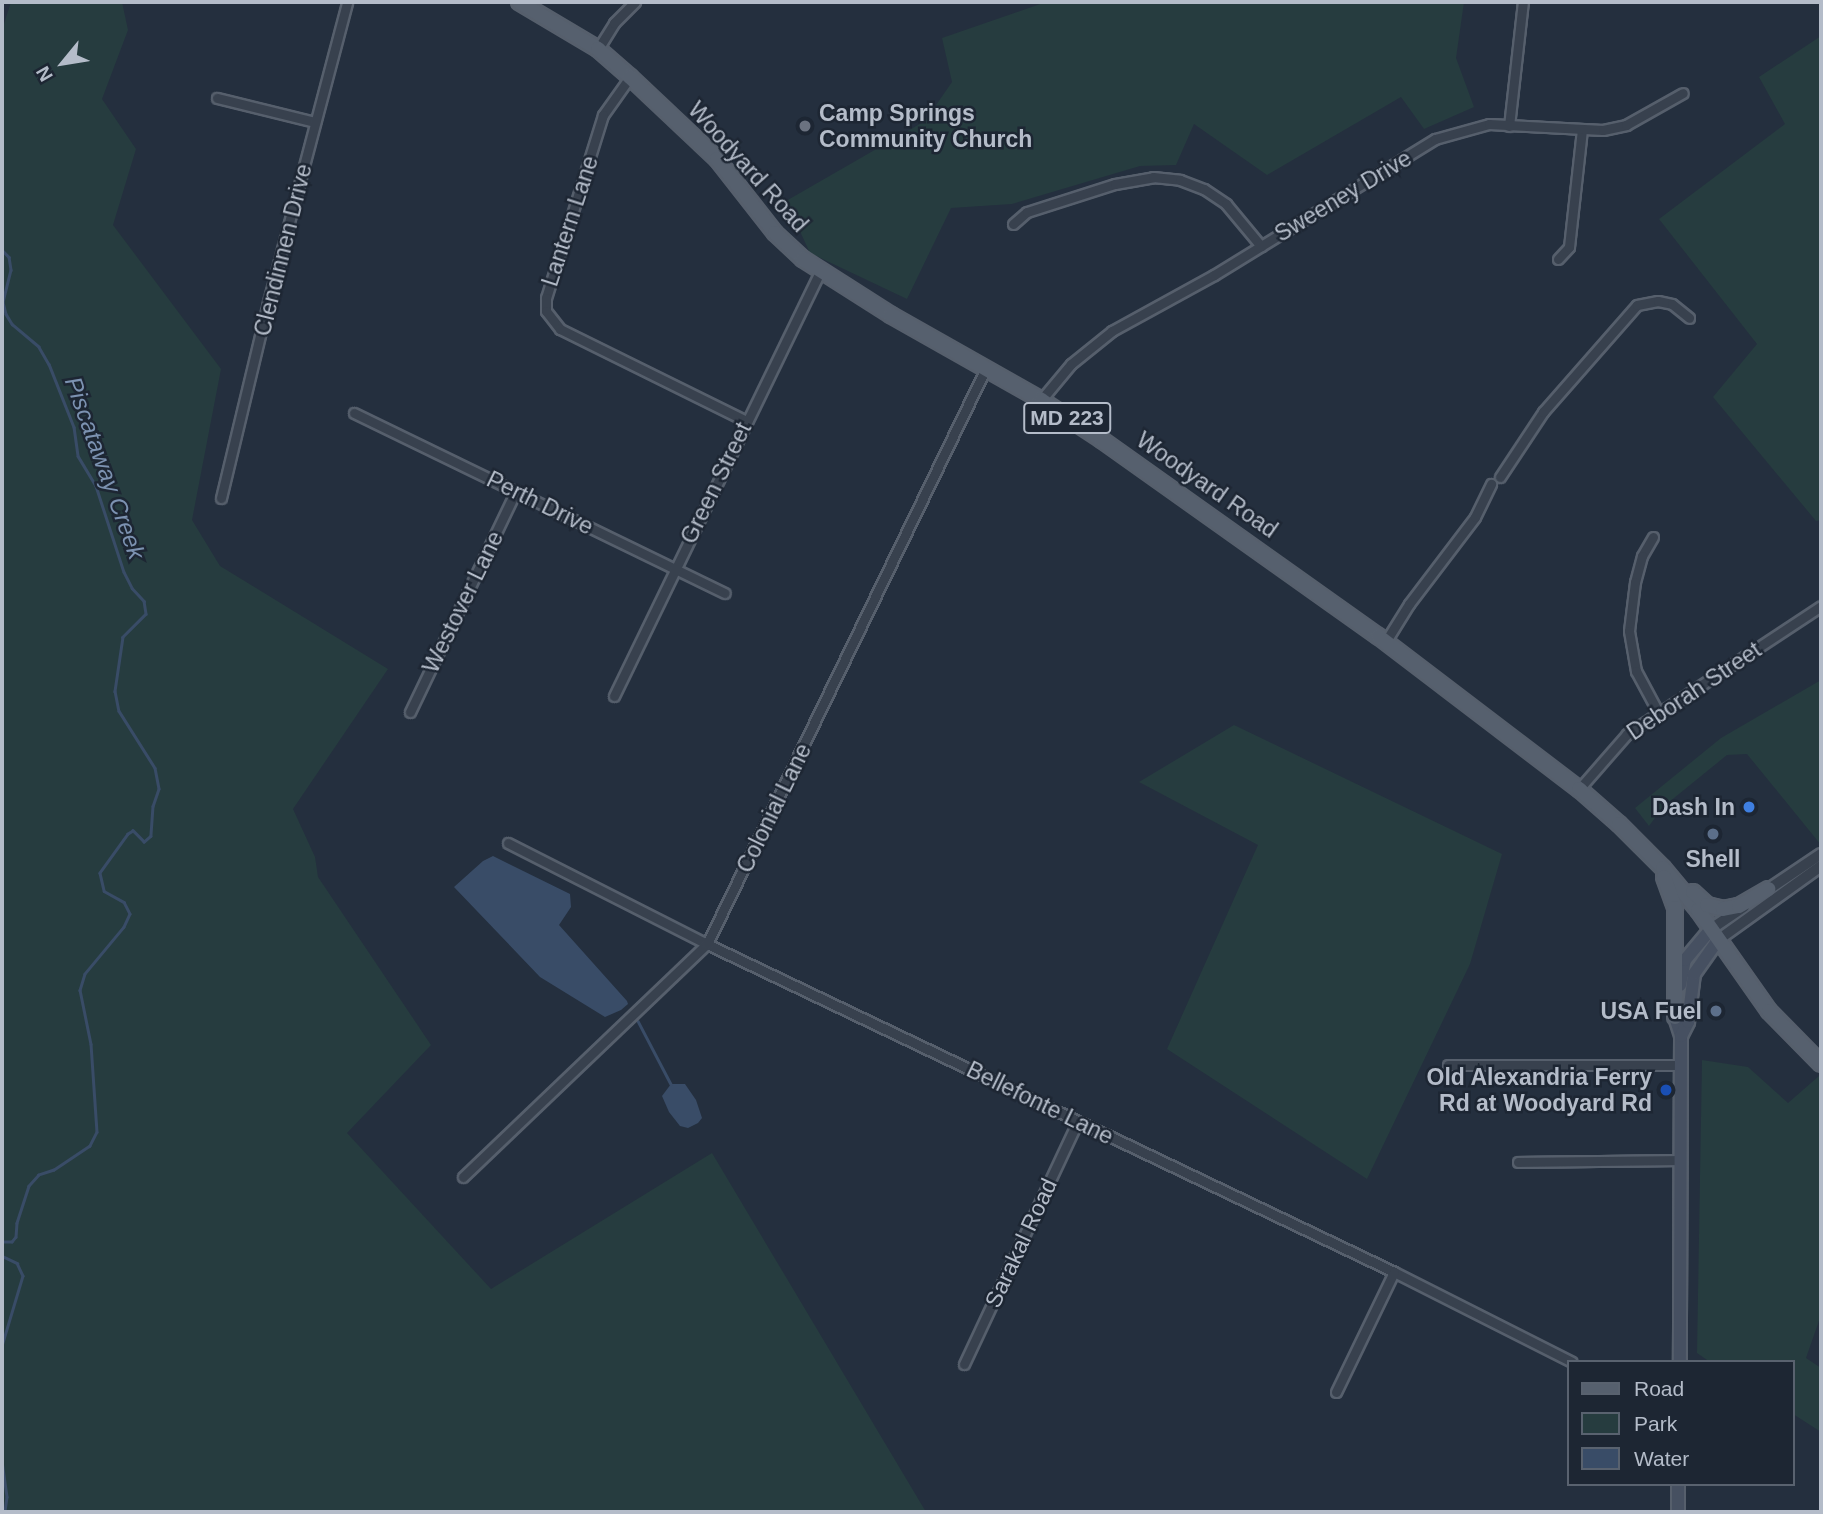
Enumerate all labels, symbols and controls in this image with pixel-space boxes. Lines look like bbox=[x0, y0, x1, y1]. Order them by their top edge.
north arrow bbox=[28, 28, 98, 98]
text: N bbox=[32, 63, 57, 85]
street label: Woodyard Road bbox=[682, 96, 814, 238]
place label: Camp Springs Community Church bbox=[819, 99, 1032, 153]
marker: Camp Springs Community Church bbox=[797, 118, 813, 134]
street label: Sweeney Drive bbox=[1270, 144, 1416, 248]
street label: Lantern Lane bbox=[536, 152, 604, 290]
street label: Clendinnen Drive bbox=[248, 161, 318, 339]
water label: Piscataway Creek bbox=[59, 373, 151, 563]
road number: MD 223 bbox=[1021, 400, 1112, 436]
street label: Green Street bbox=[675, 418, 757, 548]
street label: Woodyard Road bbox=[1131, 426, 1283, 544]
street label: Perth Drive bbox=[482, 465, 598, 541]
street label: Westover Lane bbox=[417, 527, 509, 677]
street label: Deborah Street bbox=[1622, 636, 1766, 746]
street label: Colonial Lane bbox=[731, 739, 817, 877]
place label: Dash In bbox=[1652, 793, 1735, 821]
marker: Dash In bbox=[1741, 799, 1757, 815]
marker: Shell bbox=[1705, 826, 1721, 842]
place label: Shell bbox=[1686, 845, 1740, 873]
place label: USA Fuel bbox=[1600, 997, 1702, 1025]
marker: USA Fuel bbox=[1708, 1003, 1724, 1019]
street label: Bellefonte Lane bbox=[962, 1056, 1118, 1150]
place label: Old Alexandria Ferry Rd at Woodyard Rd bbox=[1426, 1063, 1652, 1117]
marker: Old Alexandria Ferry Rd at Woodyard Rd bbox=[1658, 1082, 1674, 1098]
street label: Sarakal Road bbox=[979, 1174, 1063, 1312]
legend bbox=[1568, 1360, 1795, 1486]
text: Road bbox=[1634, 1377, 1684, 1400]
text: Park bbox=[1634, 1412, 1677, 1435]
text: Water bbox=[1634, 1447, 1689, 1470]

